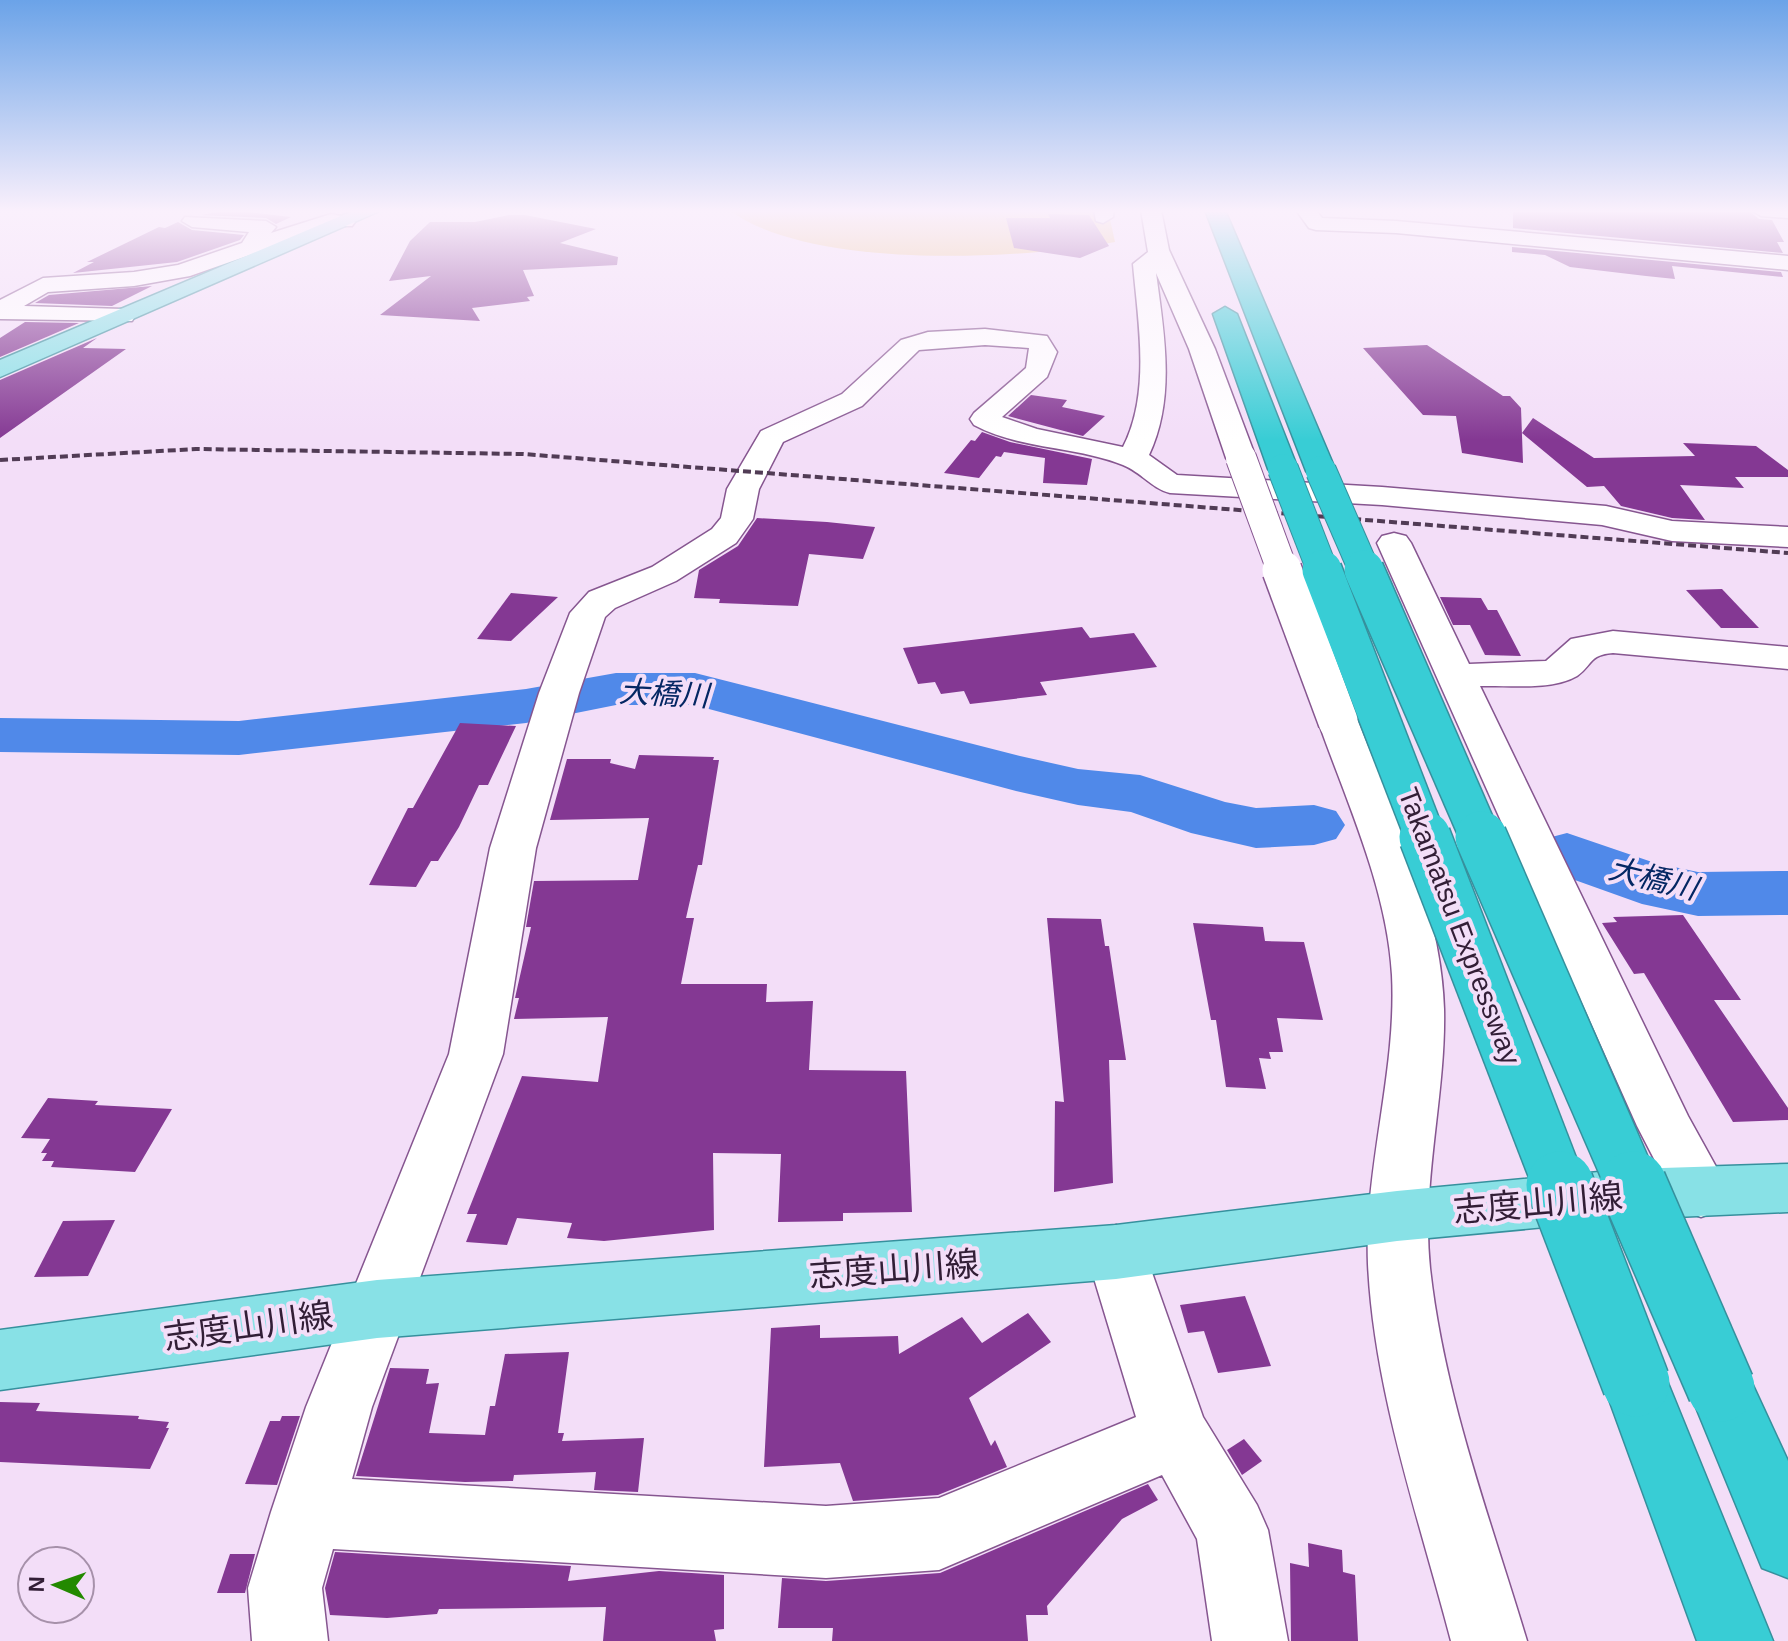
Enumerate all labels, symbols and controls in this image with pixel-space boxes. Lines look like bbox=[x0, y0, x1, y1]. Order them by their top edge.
water label: 大橋川 bbox=[618, 675, 713, 712]
street label: Takamatsu Expressway bbox=[1392, 783, 1527, 1069]
water label: 大橋川 bbox=[1605, 852, 1704, 906]
street label: 志度山川線 bbox=[1452, 1177, 1624, 1229]
street label: 志度山川線 bbox=[808, 1244, 980, 1294]
street label: 志度山川線 bbox=[161, 1295, 335, 1357]
north arrow bbox=[16, 1545, 96, 1625]
text: N bbox=[24, 1576, 49, 1593]

